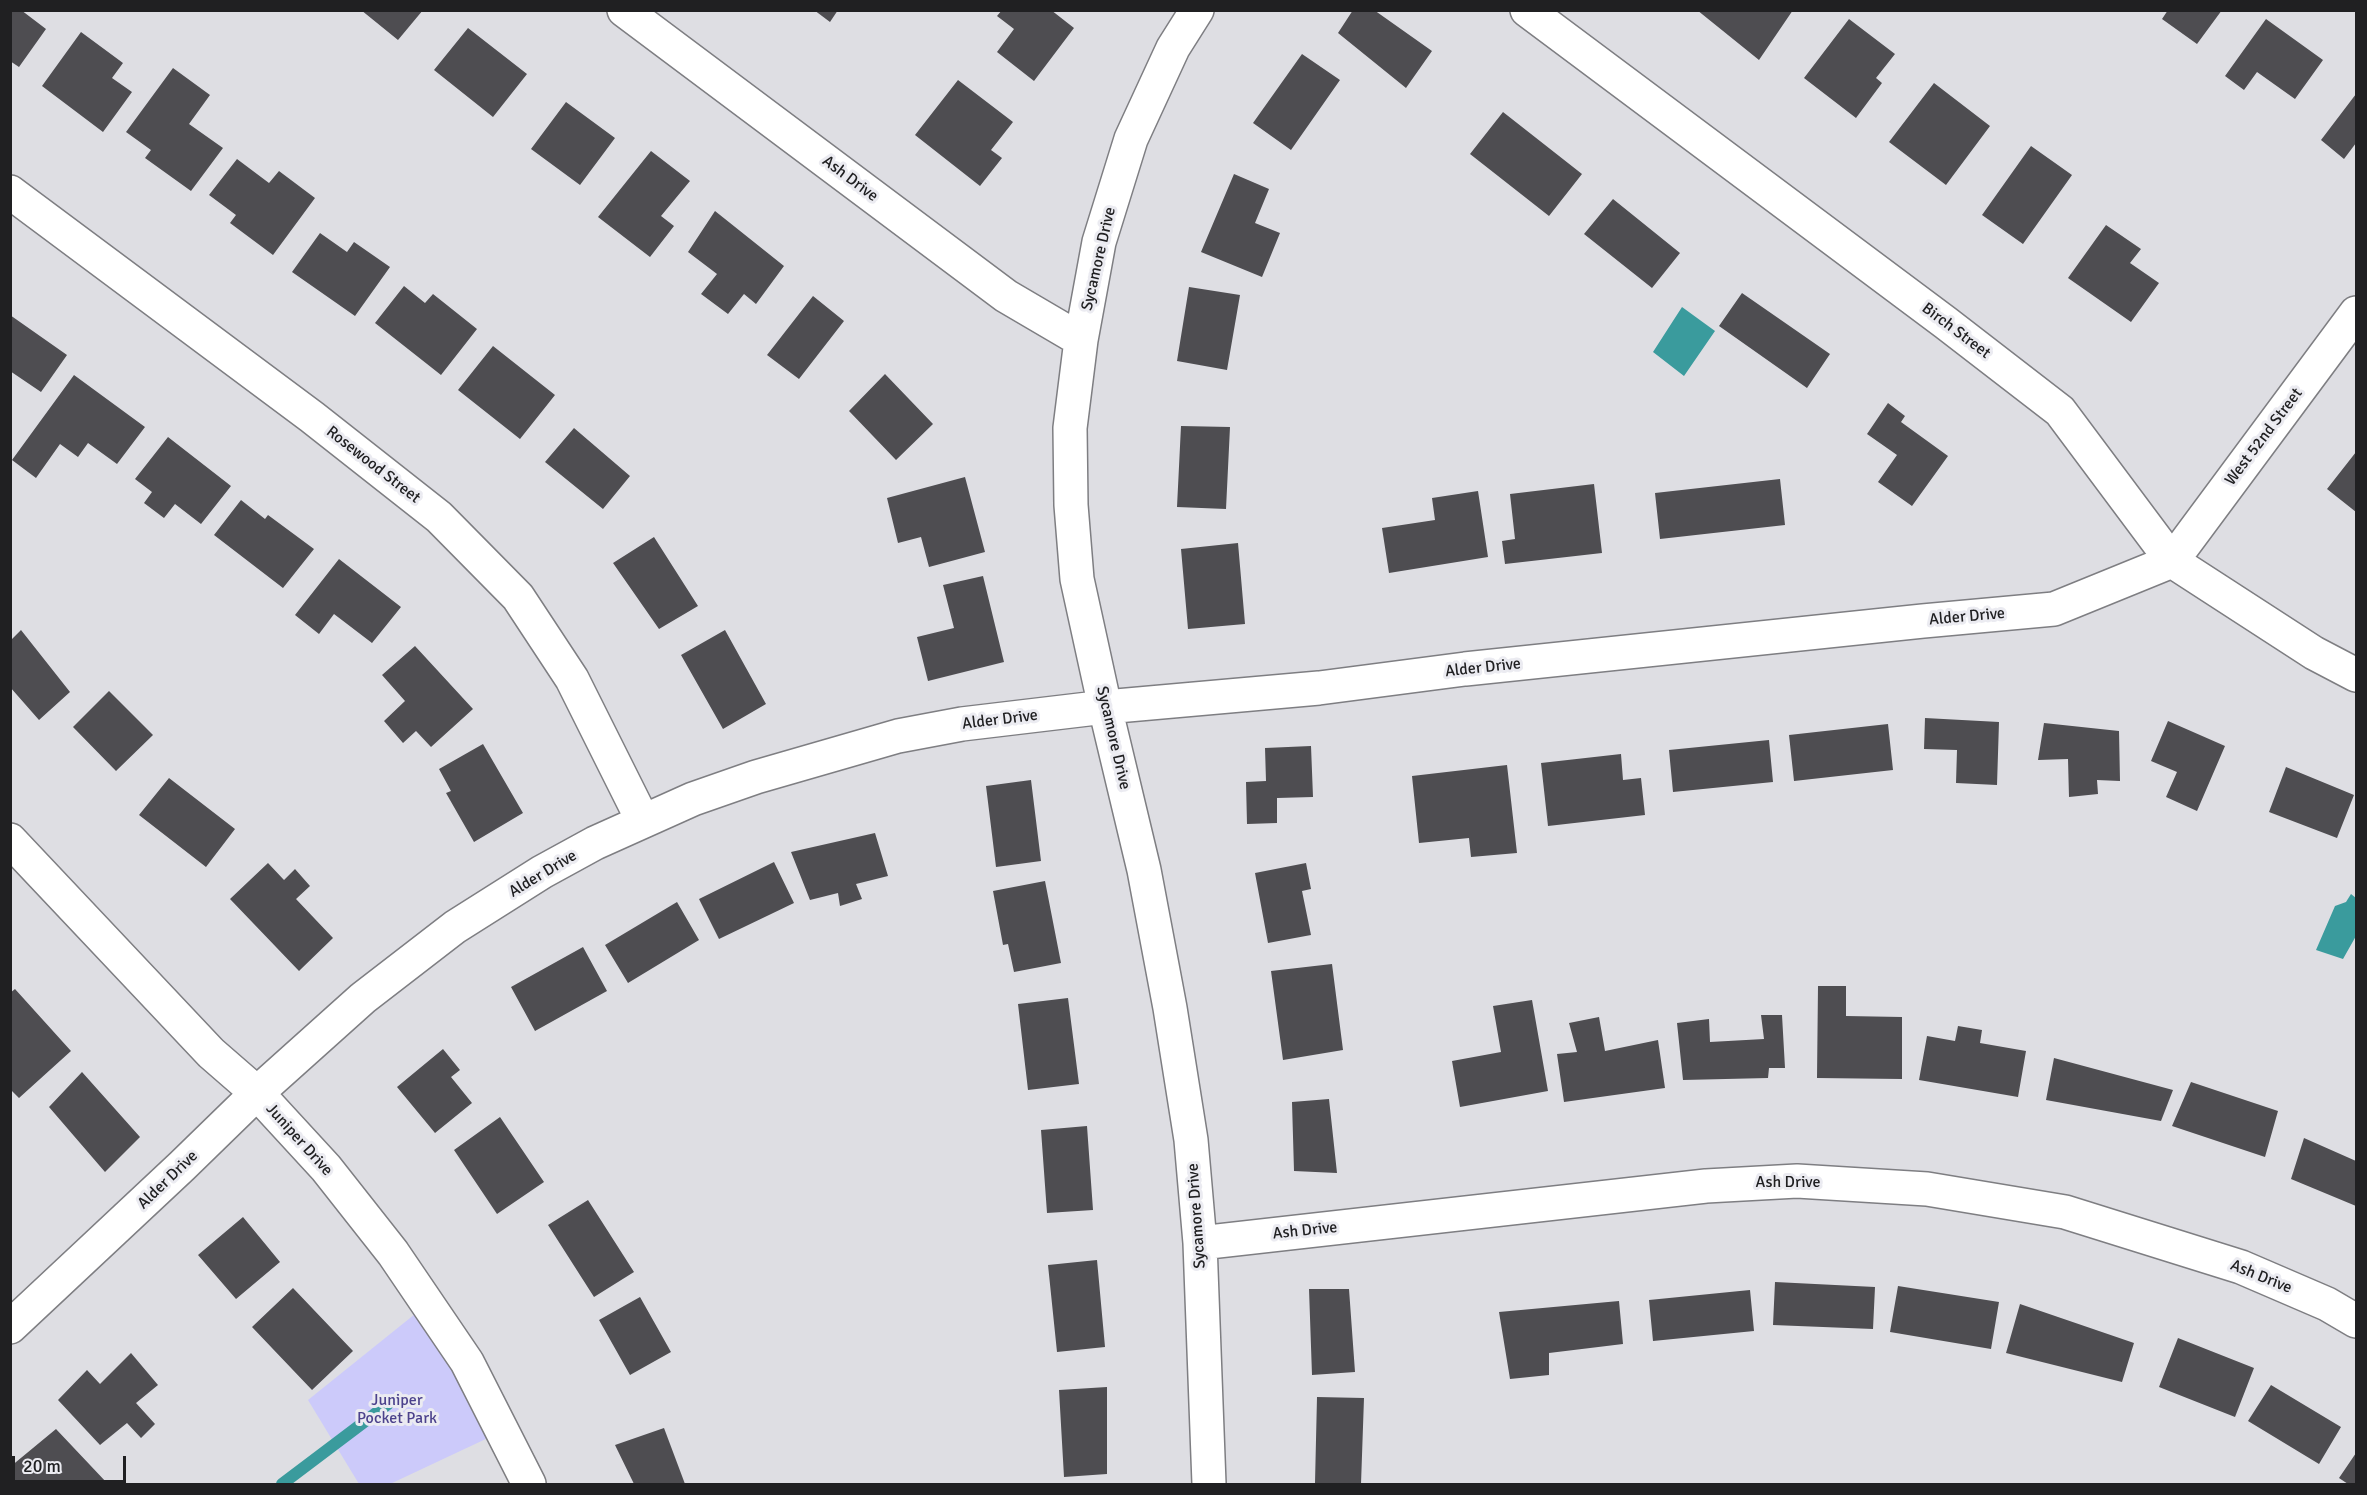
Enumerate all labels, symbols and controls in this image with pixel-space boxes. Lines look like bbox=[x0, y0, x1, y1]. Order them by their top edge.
street label: Ash Drive bbox=[818, 152, 882, 206]
street label: Sycamore Drive bbox=[1078, 205, 1120, 313]
street label: Birch Street bbox=[1918, 299, 1994, 363]
street label: West 52nd Street bbox=[2221, 385, 2307, 489]
street label: Rosewood Street bbox=[322, 422, 424, 508]
street label: Alder Drive bbox=[1928, 604, 2006, 630]
street label: Alder Drive bbox=[1444, 654, 1522, 682]
street label: Sycamore Drive bbox=[1092, 684, 1134, 792]
street label: Alder Drive bbox=[961, 706, 1039, 734]
street label: Alder Drive bbox=[506, 846, 580, 902]
street label: Juniper Drive bbox=[262, 1100, 336, 1180]
street label: Alder Drive bbox=[134, 1147, 202, 1213]
street label: Sycamore Drive bbox=[1184, 1163, 1210, 1269]
street label: Ash Drive bbox=[1756, 1173, 1820, 1193]
street label: Ash Drive bbox=[1272, 1218, 1338, 1244]
street label: Ash Drive bbox=[2227, 1256, 2295, 1298]
park label: Juniper Pocket Park bbox=[357, 1391, 437, 1429]
scale bar bbox=[15, 1444, 129, 1482]
text: 20 m bbox=[23, 1455, 61, 1477]

